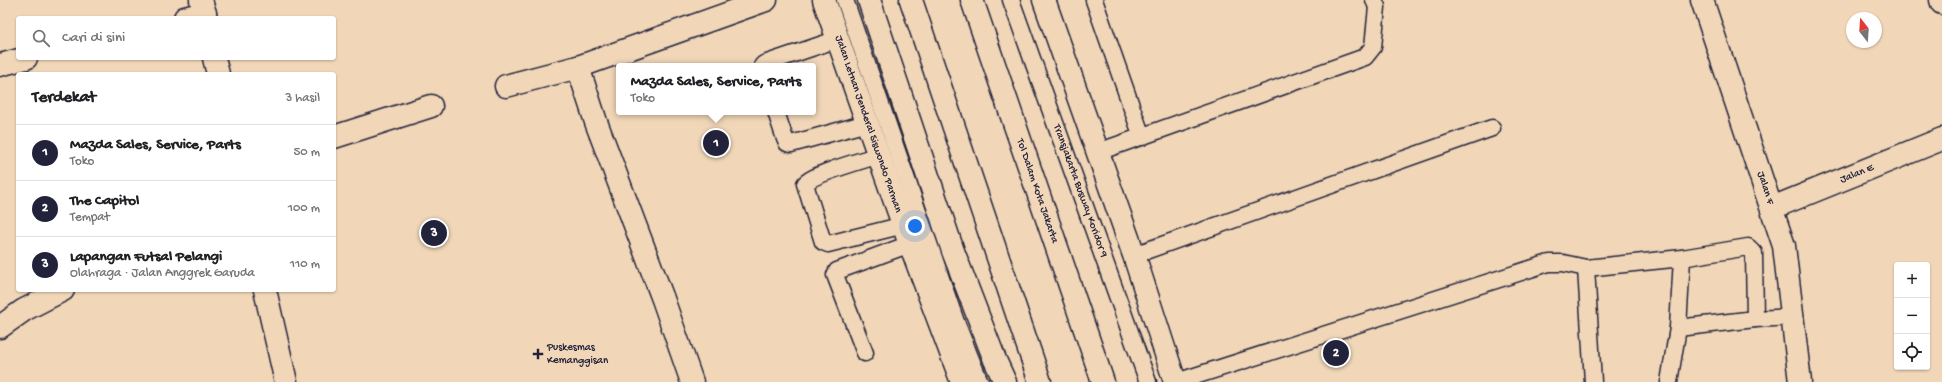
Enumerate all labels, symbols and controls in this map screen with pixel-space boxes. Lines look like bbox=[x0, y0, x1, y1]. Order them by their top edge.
north arrow bbox=[1846, 12, 1882, 48]
search box bbox=[16, 16, 336, 60]
icon: search bbox=[30, 27, 52, 49]
text: Cari di sini bbox=[62, 29, 125, 47]
street label: Jalan Letnan Jenderal Siswondo Parman bbox=[832, 34, 904, 215]
popup bbox=[616, 63, 816, 115]
text: Mazda Sales, Service, Parts bbox=[631, 73, 801, 91]
text: Terdekat bbox=[32, 88, 96, 108]
text: 3 hasil bbox=[286, 91, 320, 106]
text: Toko bbox=[631, 91, 655, 106]
street label: Transjakarta Busway Koridor 9 bbox=[1050, 122, 1110, 260]
pin: 1 bbox=[703, 128, 729, 158]
text: Mazda Sales, Service, Parts bbox=[70, 136, 241, 154]
street label: Tol Dalam Kota Jakarta bbox=[1013, 136, 1061, 246]
text: 1 bbox=[42, 145, 48, 160]
text: 50 m bbox=[293, 145, 320, 160]
text: Toko bbox=[70, 154, 94, 169]
street label: Jalan E bbox=[1838, 161, 1877, 186]
street label: Jalan F bbox=[1754, 170, 1776, 207]
text: The Capitol bbox=[70, 192, 139, 210]
text: 2 bbox=[42, 201, 48, 216]
text: 100 m bbox=[288, 201, 320, 216]
text: Tempat bbox=[70, 210, 110, 225]
your location bbox=[905, 216, 925, 236]
pin: 3 bbox=[421, 218, 447, 248]
text: Lapangan Futsal Pelangi bbox=[70, 248, 222, 266]
text: 3 bbox=[42, 257, 48, 272]
text: 110 m bbox=[290, 257, 320, 272]
map controls bbox=[1894, 262, 1930, 370]
button: + bbox=[1894, 262, 1930, 298]
text: Olahraga · Jalan Anggrek Garuda bbox=[70, 266, 255, 281]
button: − bbox=[1894, 298, 1930, 334]
button: locate bbox=[1894, 334, 1930, 370]
pin: 2 bbox=[1323, 338, 1349, 368]
place label: Puskesmas Kemanggisan bbox=[546, 342, 609, 367]
marker: Puskesmas Kemanggisan bbox=[532, 348, 544, 360]

